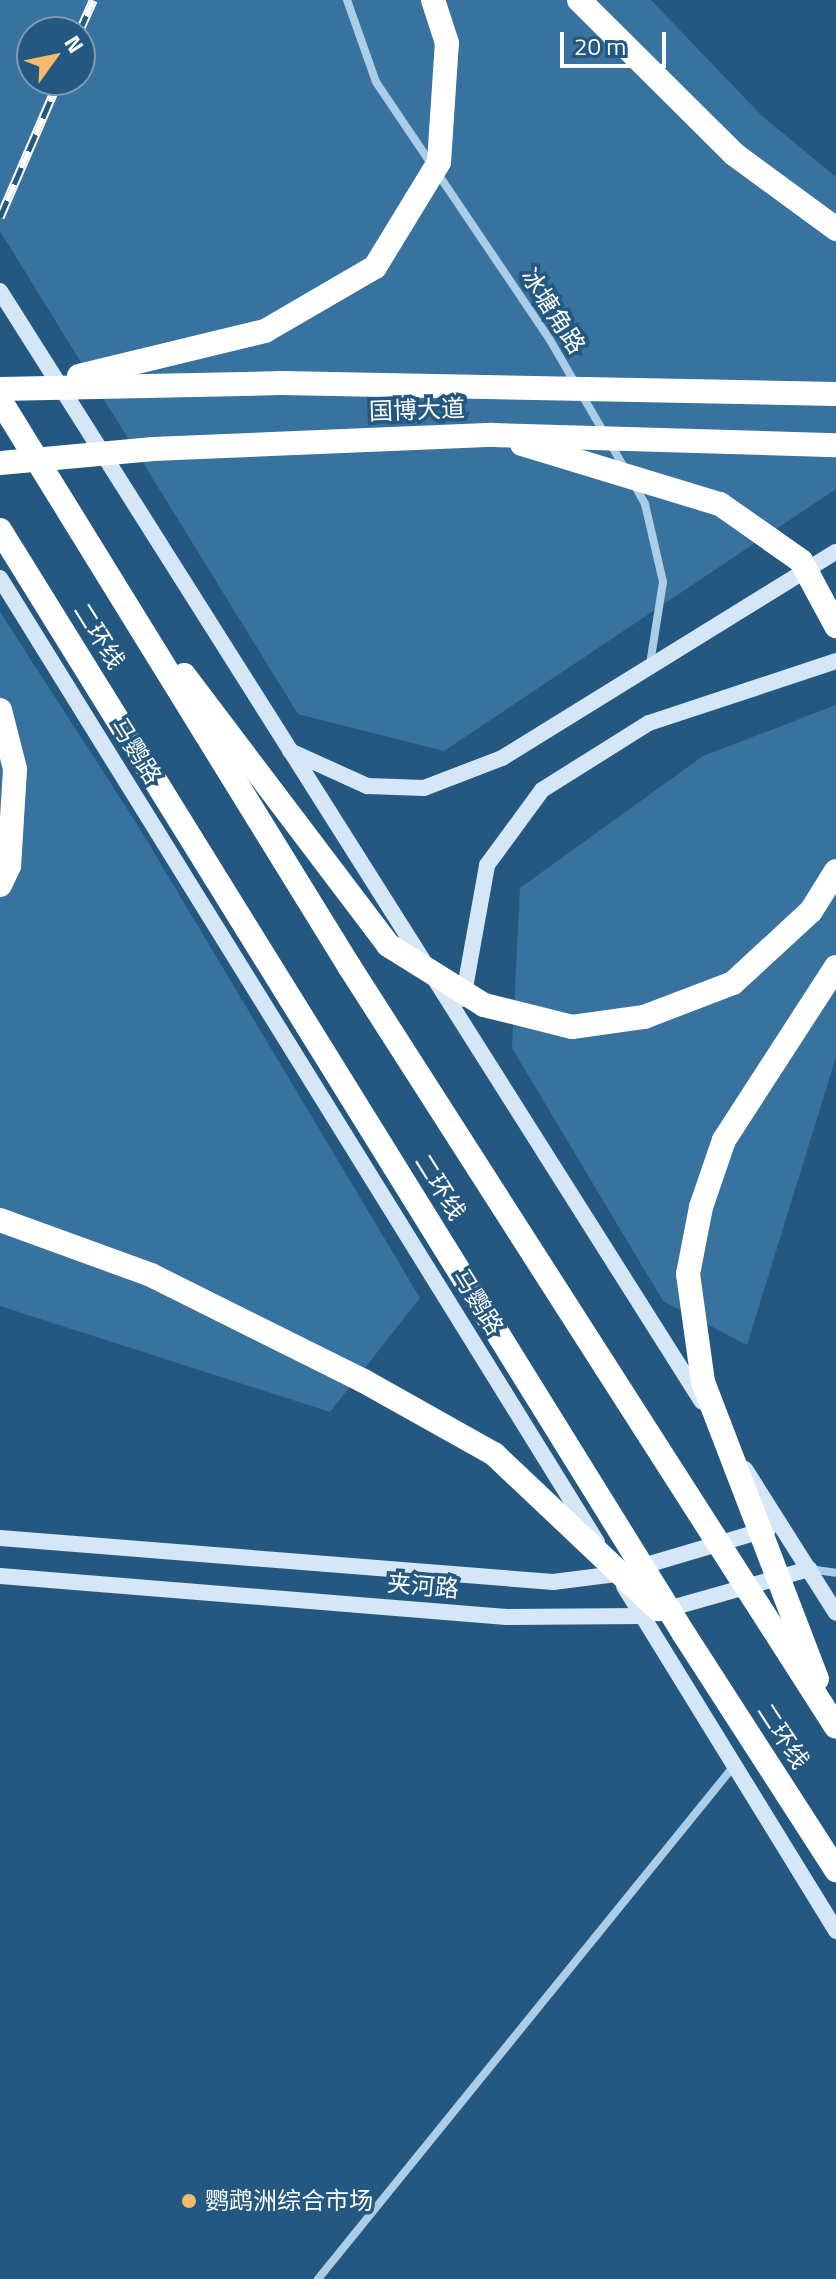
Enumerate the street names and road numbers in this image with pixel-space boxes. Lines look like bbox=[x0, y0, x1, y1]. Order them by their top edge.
street label: 冰塘角路 bbox=[515, 263, 591, 359]
street label: 国博大道 bbox=[369, 394, 465, 426]
street label: 二环线 bbox=[68, 598, 130, 674]
street label: 马鹦路 bbox=[105, 713, 167, 789]
street label: 二环线 bbox=[409, 1149, 471, 1225]
street label: 马鹦路 bbox=[447, 1264, 509, 1340]
street label: 夹河路 bbox=[386, 1569, 460, 1603]
street label: 二环线 bbox=[751, 1698, 815, 1774]

